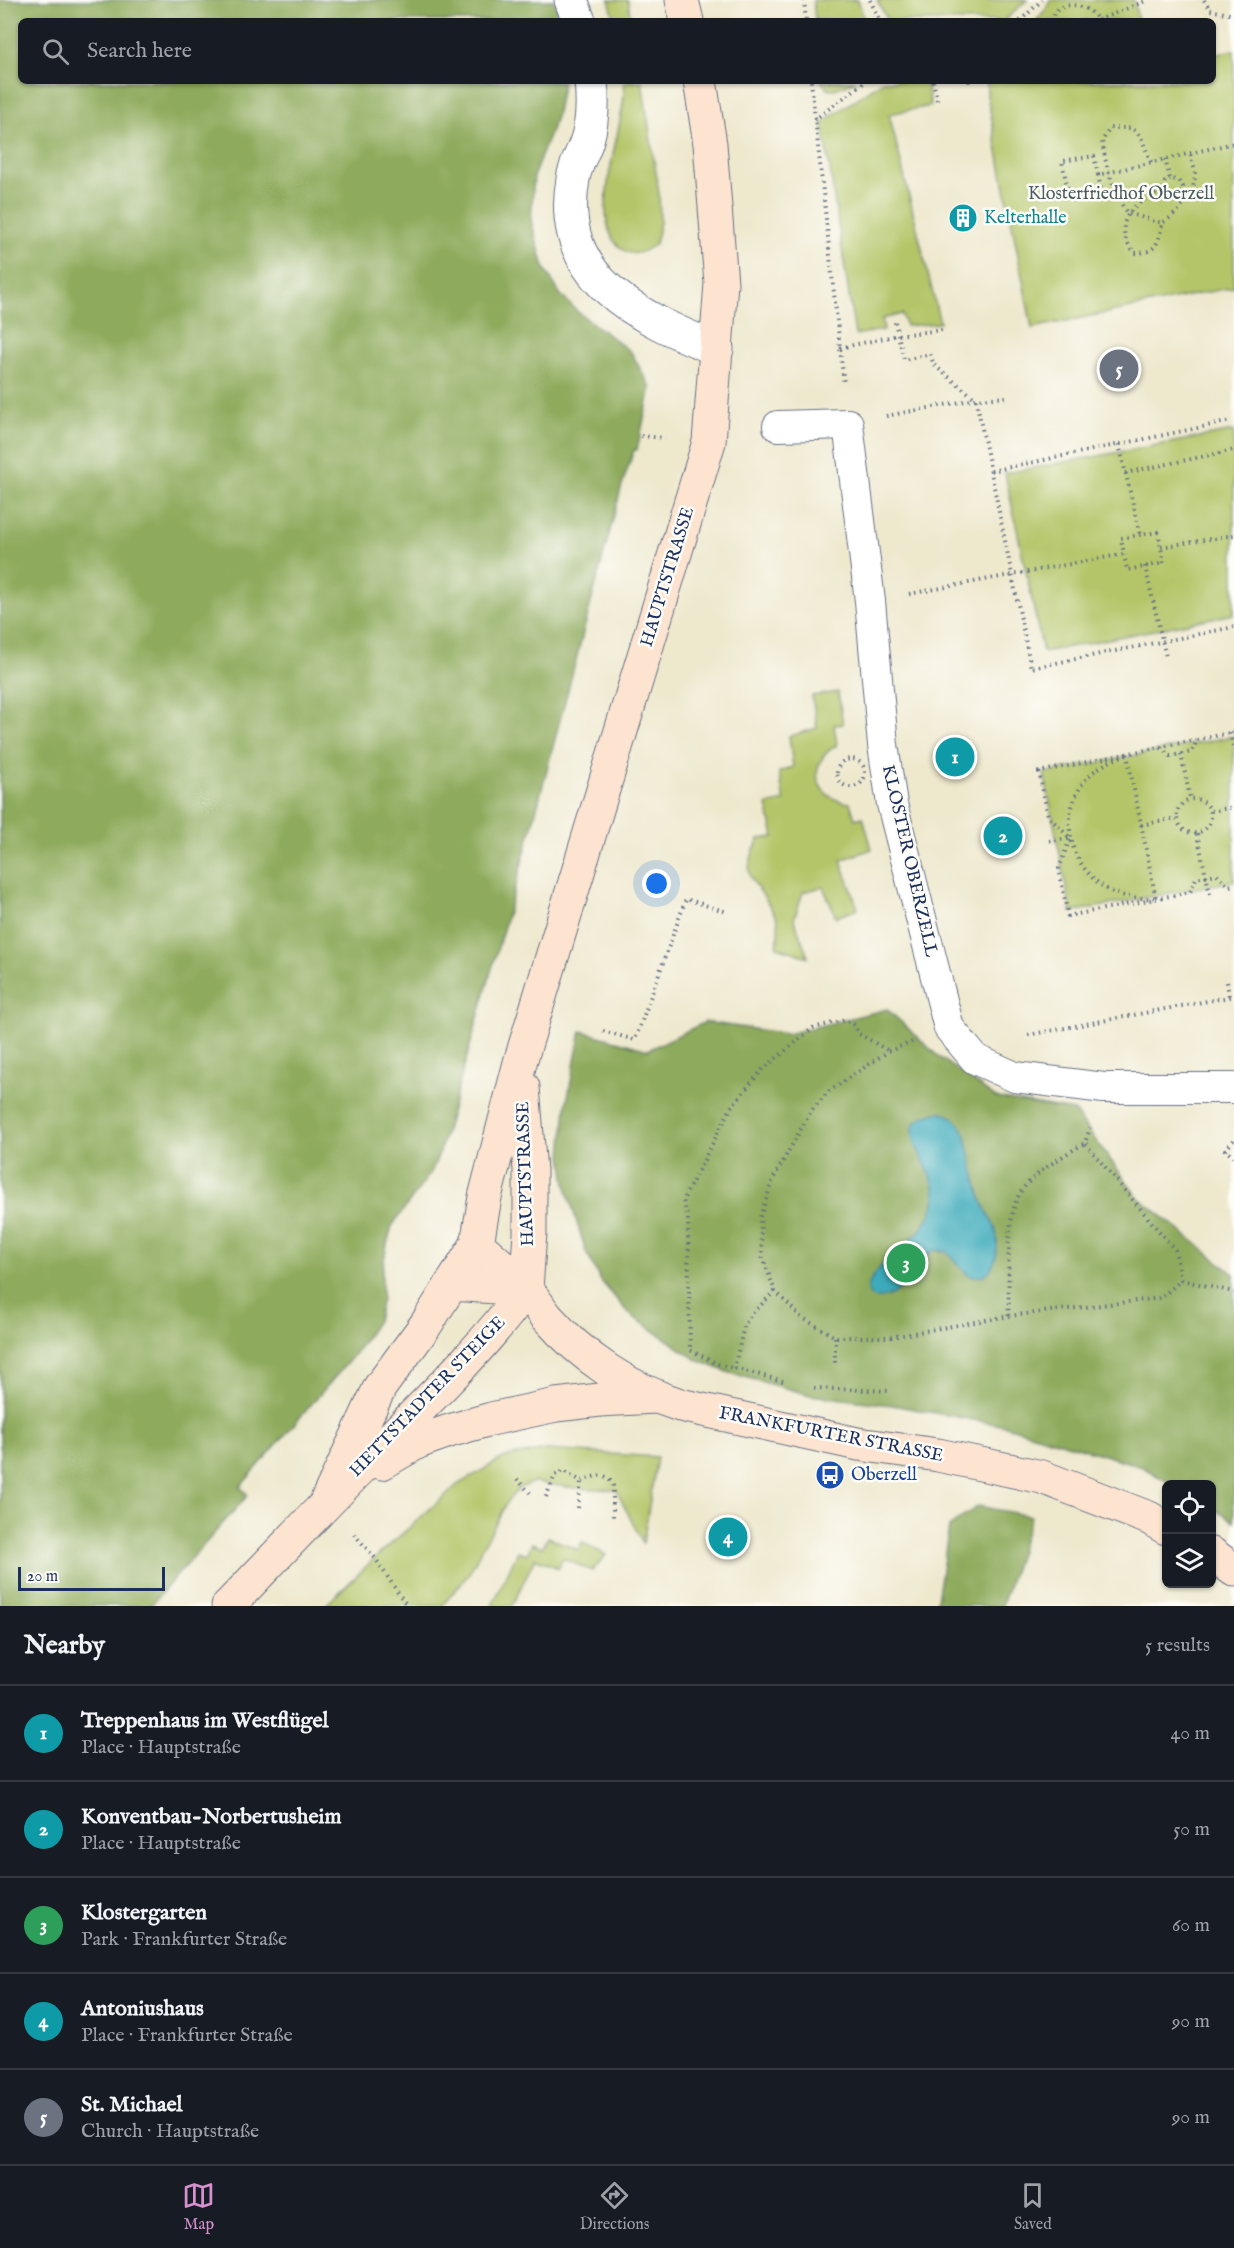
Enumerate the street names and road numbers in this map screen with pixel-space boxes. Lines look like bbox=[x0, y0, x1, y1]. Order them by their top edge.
street label: HAUPTSTRASSE bbox=[636, 504, 700, 650]
street label: KLOSTER OBERZELL bbox=[876, 763, 942, 959]
street label: HAUPTSTRASSE bbox=[512, 1101, 540, 1247]
street label: HETTSTADTER STEIGE bbox=[345, 1312, 511, 1482]
street label: FRANKFURTER STRASSE bbox=[717, 1402, 945, 1468]

